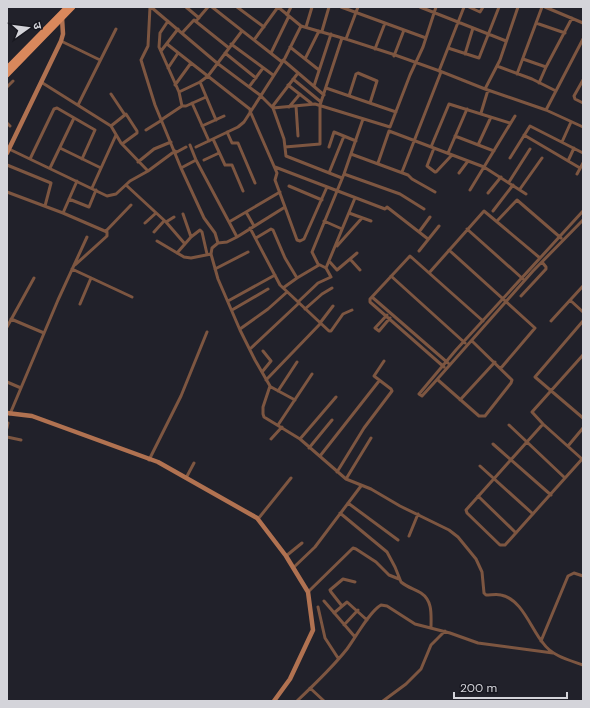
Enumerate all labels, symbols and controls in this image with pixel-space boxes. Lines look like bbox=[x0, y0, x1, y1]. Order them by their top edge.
north arrow bbox=[8, 8, 48, 48]
text: उ bbox=[30, 21, 45, 31]
scale bar bbox=[454, 674, 567, 700]
text: 200 m bbox=[460, 680, 497, 696]

